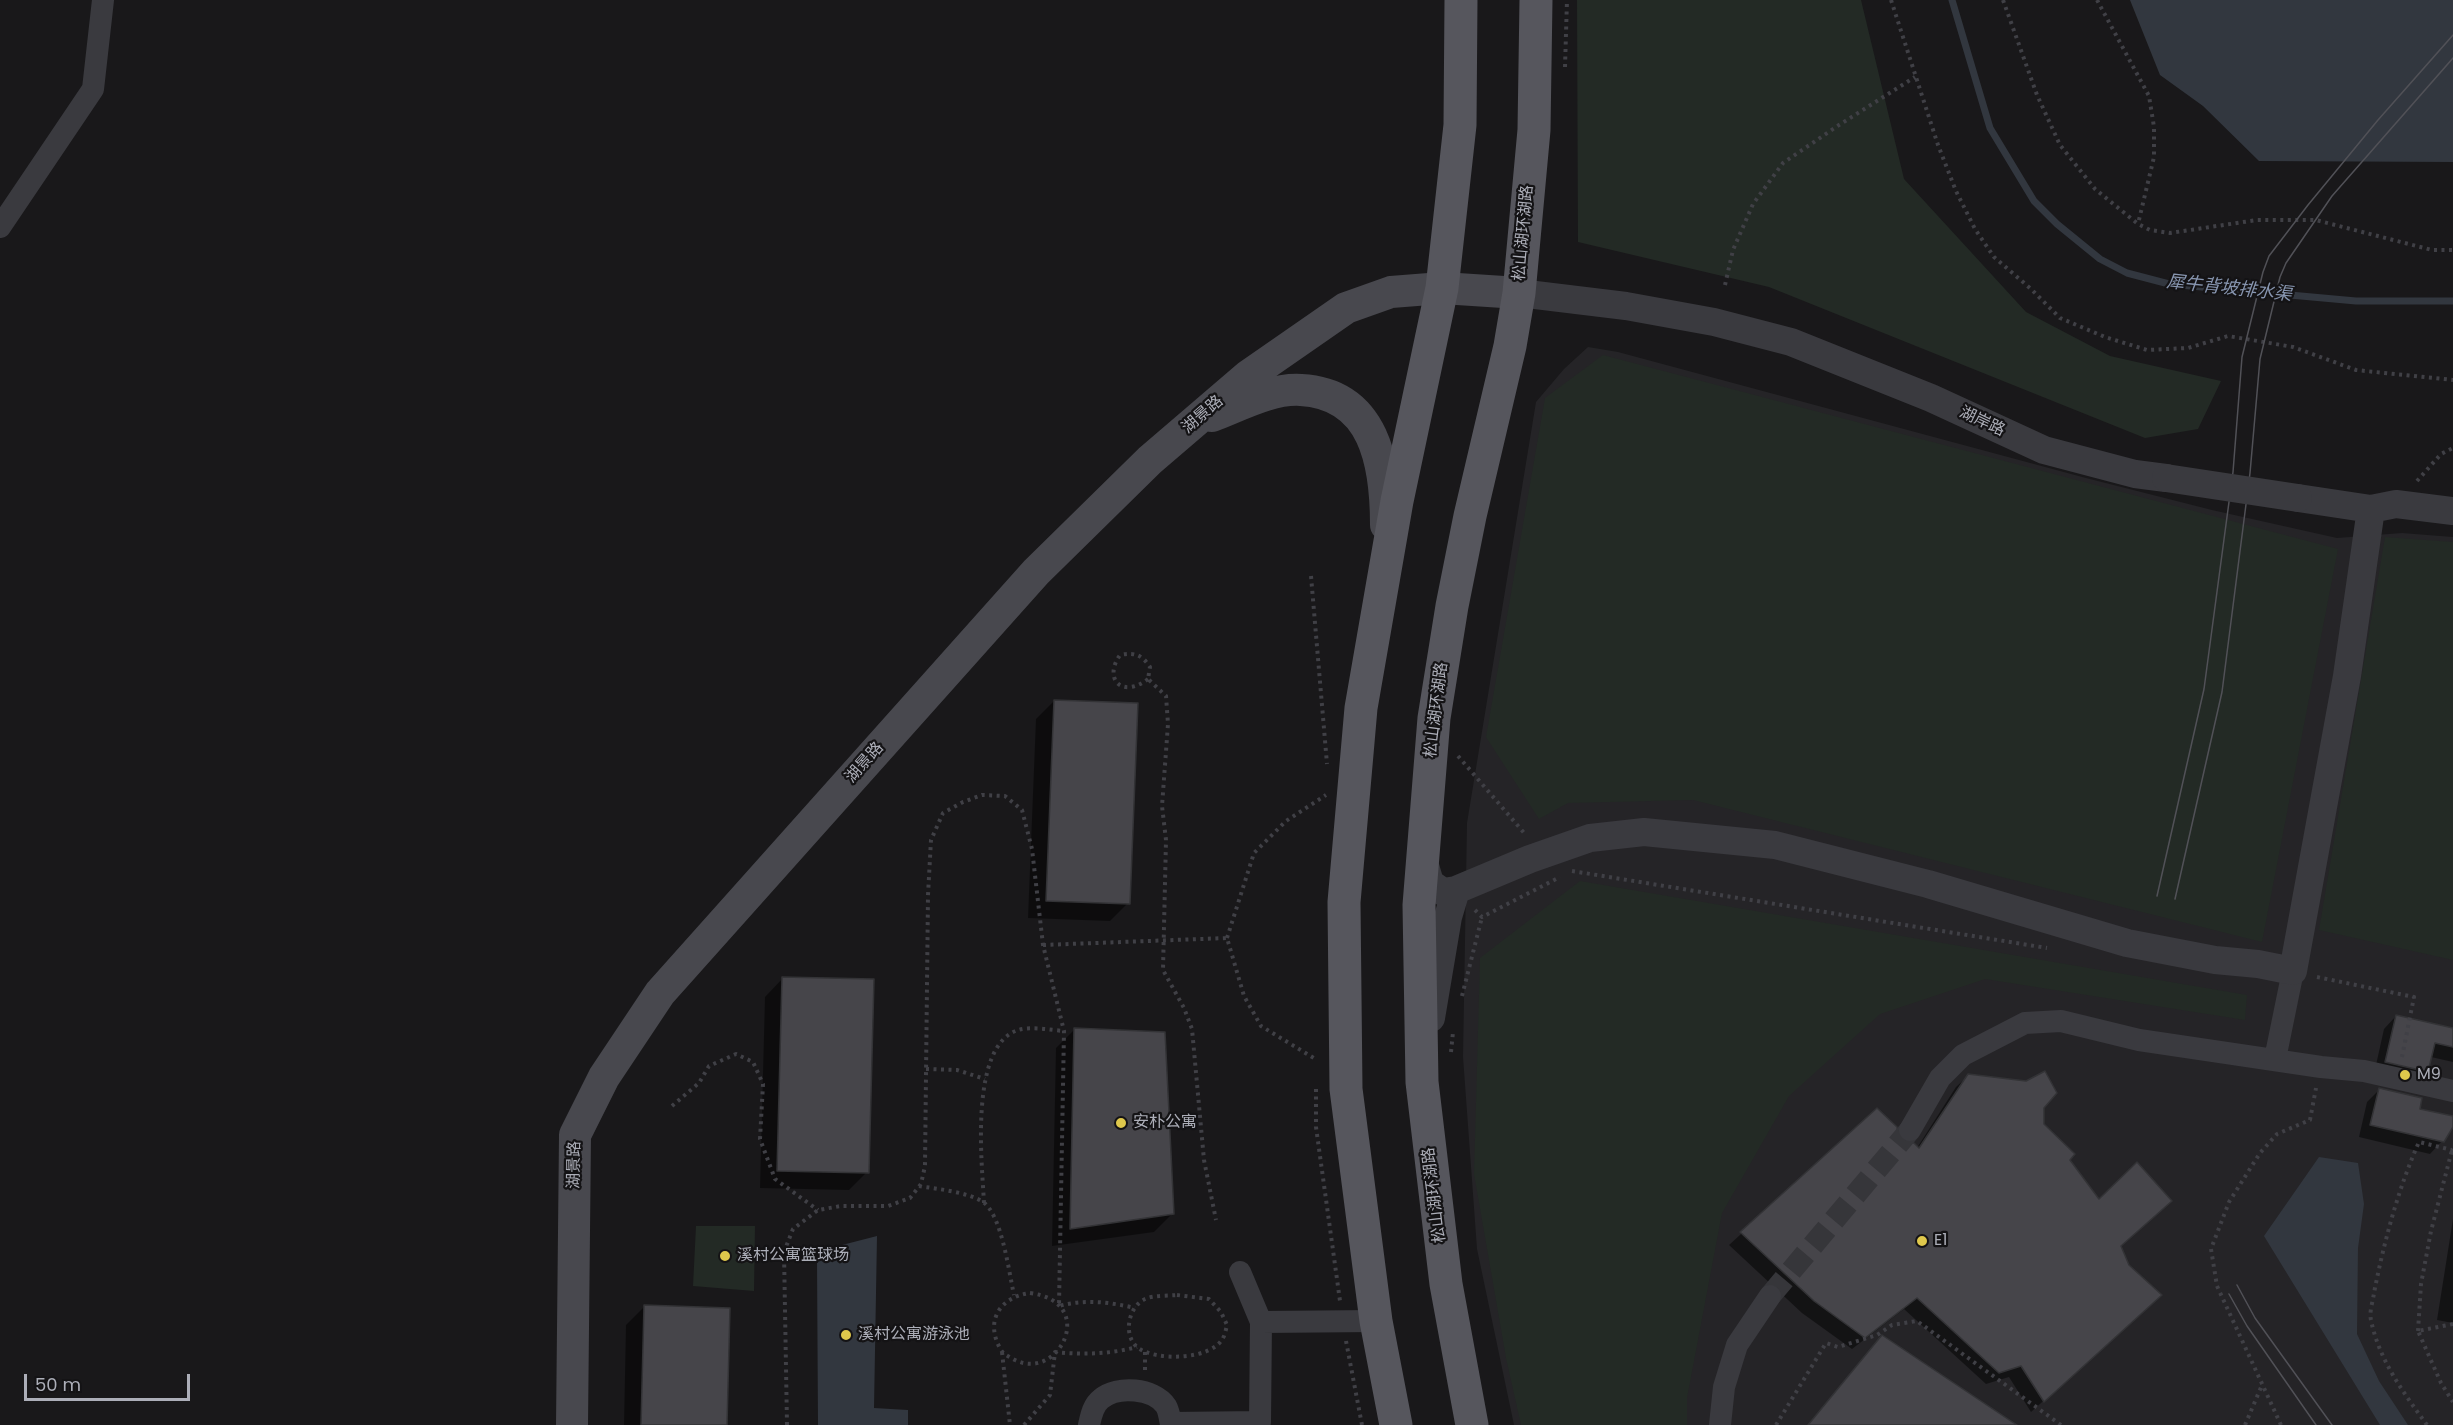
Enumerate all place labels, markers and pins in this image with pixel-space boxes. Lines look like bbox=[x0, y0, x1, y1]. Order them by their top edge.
place label: M9 bbox=[2417, 1065, 2441, 1085]
marker: M9 bbox=[2398, 1068, 2412, 1082]
place label: 安朴公寓 bbox=[1133, 1113, 1197, 1133]
marker: 安朴公寓 bbox=[1114, 1116, 1128, 1130]
place label: E1 bbox=[1934, 1231, 1947, 1251]
marker: E1 bbox=[1915, 1234, 1929, 1248]
place label: 溪村公寓篮球场 bbox=[737, 1246, 849, 1266]
marker: 溪村公寓篮球场 bbox=[718, 1249, 732, 1263]
place label: 溪村公寓游泳池 bbox=[858, 1325, 970, 1345]
marker: 溪村公寓游泳池 bbox=[839, 1328, 853, 1342]

